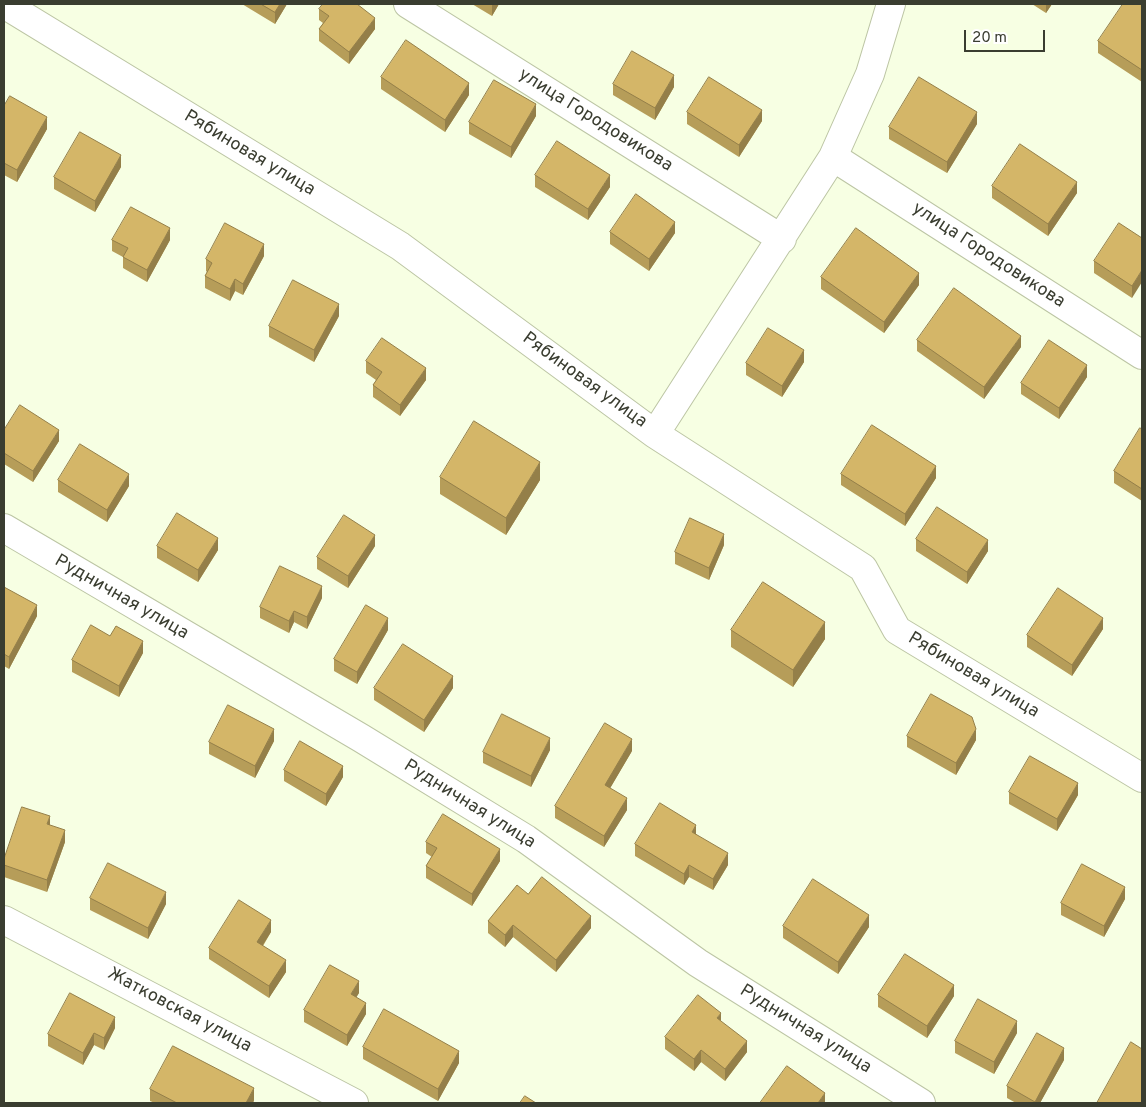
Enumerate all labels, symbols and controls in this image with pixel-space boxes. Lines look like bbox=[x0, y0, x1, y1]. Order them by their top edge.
scale bar bbox=[966, 20, 1047, 52]
text: 20 m bbox=[972, 29, 1007, 48]
street label: улица Городовикова bbox=[514, 65, 676, 177]
street label: Рябиновая улица bbox=[180, 106, 318, 202]
street label: улица Городовикова bbox=[908, 198, 1068, 314]
street label: Рябиновая улица bbox=[517, 328, 651, 434]
street label: Рудничная улица bbox=[50, 551, 192, 645]
street label: Рябиновая улица bbox=[904, 628, 1042, 724]
street label: Рудничная улица bbox=[399, 756, 539, 854]
street label: Жатковская улица bbox=[103, 964, 255, 1058]
street label: Рудничная улица bbox=[735, 981, 875, 1079]

